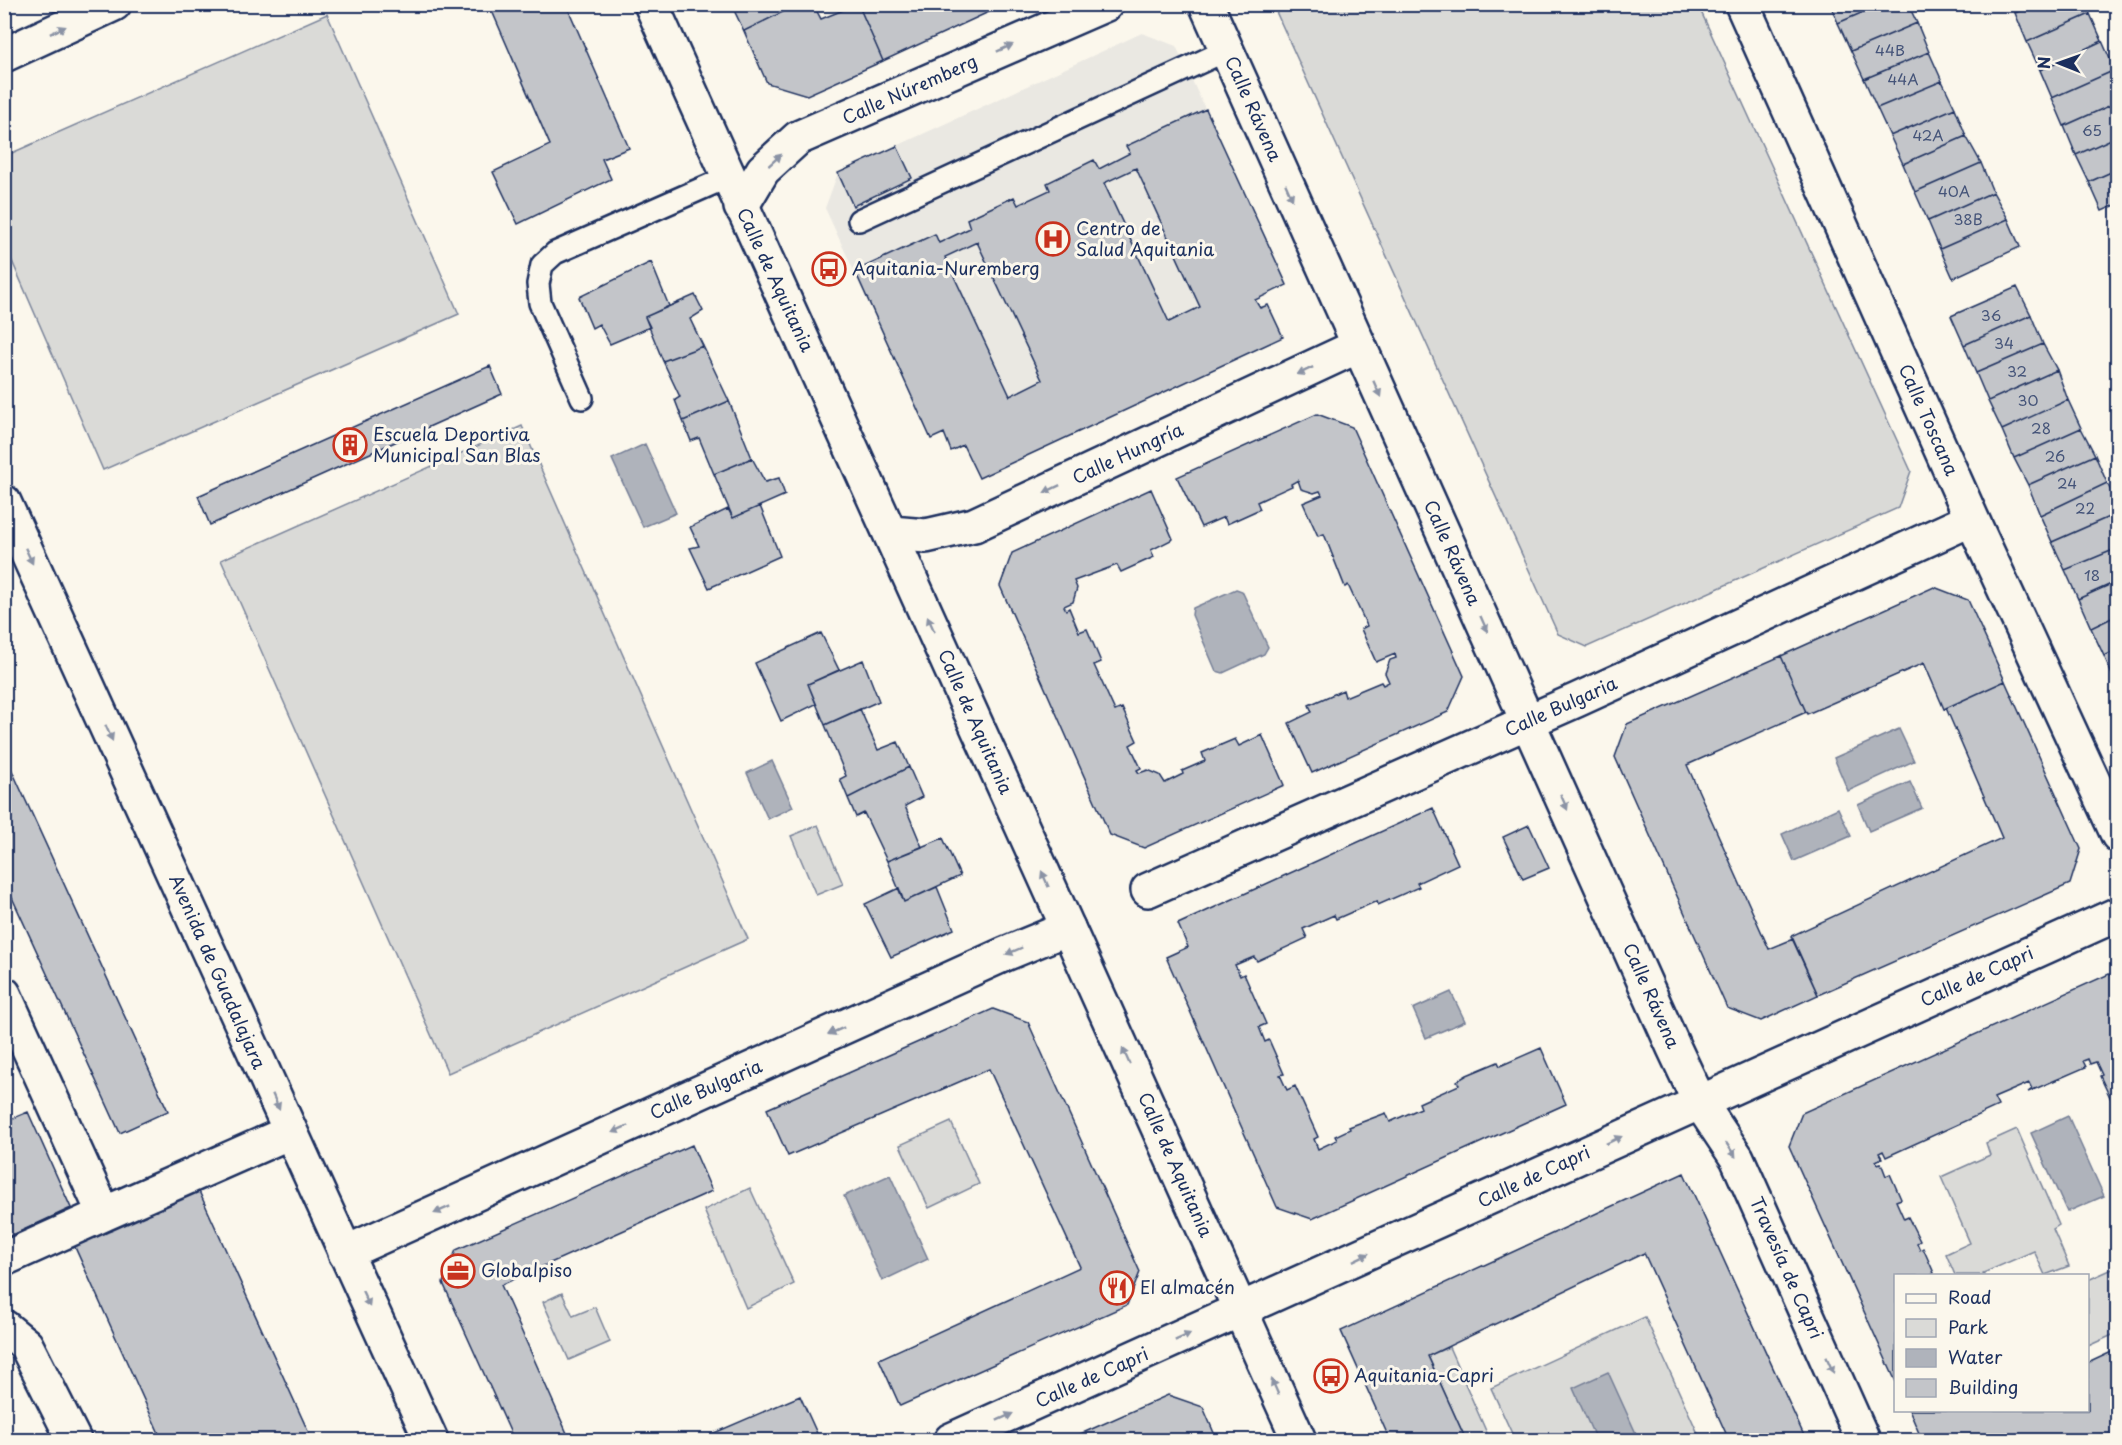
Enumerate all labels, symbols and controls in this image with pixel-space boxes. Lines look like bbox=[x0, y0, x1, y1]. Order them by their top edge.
one-way arrow bbox=[49, 26, 66, 35]
north arrow bbox=[2029, 33, 2089, 93]
house number: 44B bbox=[1875, 38, 1905, 61]
one-way arrow bbox=[997, 43, 1015, 53]
street label: Calle Núremberg bbox=[838, 47, 981, 131]
street label: Calle Rávena bbox=[1219, 51, 1290, 166]
text: N bbox=[2031, 56, 2055, 69]
house number: 44A bbox=[1887, 67, 1919, 90]
house number: 65 bbox=[2082, 118, 2102, 141]
house number: 42A bbox=[1912, 123, 1944, 146]
one-way arrow bbox=[767, 153, 782, 167]
house number: 40A bbox=[1938, 179, 1970, 202]
one-way arrow bbox=[1285, 184, 1294, 201]
street label: Calle de Aquitania bbox=[731, 203, 822, 356]
house number: 38B bbox=[1953, 207, 1983, 230]
place label: Centro de Salud Aquitania bbox=[1076, 214, 1214, 262]
hospital icon: Centro de Salud Aquitania bbox=[1035, 221, 1071, 257]
bus stop icon: Aquitania-Nuremberg bbox=[811, 251, 847, 287]
place label: Aquitania-Nuremberg bbox=[852, 254, 1040, 281]
house number: 36 bbox=[1981, 303, 2001, 326]
house number: 34 bbox=[1994, 331, 2014, 354]
street label: Calle Toscana bbox=[1893, 359, 1966, 480]
house number: 32 bbox=[2007, 359, 2027, 382]
one-way arrow bbox=[1296, 366, 1313, 375]
one-way arrow bbox=[1373, 381, 1382, 398]
house number: 30 bbox=[2018, 388, 2038, 411]
street label: Calle Hungría bbox=[1067, 415, 1188, 490]
house number: 28 bbox=[2031, 416, 2051, 439]
place label: Escuela Deportiva Municipal San Blas bbox=[373, 420, 541, 468]
building icon: Escuela Deportiva Municipal San Blas bbox=[332, 427, 368, 463]
house number: 26 bbox=[2045, 444, 2065, 467]
house number: 24 bbox=[2057, 471, 2077, 494]
one-way arrow bbox=[1043, 484, 1061, 494]
street label: Calle Rávena bbox=[1418, 495, 1489, 610]
house number: 22 bbox=[2075, 496, 2095, 519]
one-way arrow bbox=[24, 547, 33, 564]
house number: 18 bbox=[2084, 563, 2100, 586]
one-way arrow bbox=[926, 615, 936, 633]
one-way arrow bbox=[1479, 616, 1489, 634]
street label: Calle de Aquitania bbox=[932, 644, 1021, 798]
street label: Calle Bulgaria bbox=[1500, 669, 1622, 742]
one-way arrow bbox=[105, 725, 114, 742]
one-way arrow bbox=[1559, 794, 1568, 811]
street label: Avenida de Guadalajara bbox=[163, 870, 274, 1074]
one-way arrow bbox=[1041, 870, 1050, 887]
street label: Calle Rávena bbox=[1617, 938, 1688, 1053]
street label: Calle de Capri bbox=[1915, 939, 2037, 1013]
one-way arrow bbox=[1004, 946, 1022, 956]
one-way arrow bbox=[827, 1027, 844, 1036]
one-way arrow bbox=[1121, 1048, 1130, 1065]
street label: Calle Bulgaria bbox=[645, 1052, 767, 1125]
street label: Calle de Aquitania bbox=[1132, 1087, 1221, 1241]
one-way arrow bbox=[271, 1094, 281, 1112]
one-way arrow bbox=[611, 1125, 629, 1134]
one-way arrow bbox=[1605, 1135, 1623, 1145]
street label: Calle de Capri bbox=[1473, 1138, 1594, 1214]
one-way arrow bbox=[1725, 1141, 1737, 1157]
street label: Travesía de Capri bbox=[1744, 1192, 1831, 1343]
one-way arrow bbox=[434, 1205, 451, 1214]
one-way arrow bbox=[1352, 1252, 1369, 1261]
office icon: Globalpiso bbox=[440, 1253, 476, 1289]
place label: Globalpiso bbox=[481, 1256, 572, 1283]
restaurant icon: El almacén bbox=[1099, 1270, 1135, 1306]
place label: El almacén bbox=[1140, 1273, 1235, 1300]
legend bbox=[1894, 1274, 2089, 1412]
text: Road bbox=[1948, 1283, 1992, 1310]
one-way arrow bbox=[361, 1290, 371, 1308]
text: Park bbox=[1948, 1313, 1988, 1340]
one-way arrow bbox=[1174, 1332, 1191, 1341]
street label: Calle de Capri bbox=[1030, 1340, 1152, 1414]
text: Water bbox=[1948, 1343, 2003, 1370]
one-way arrow bbox=[1825, 1356, 1835, 1374]
bus stop icon: Aquitania-Capri bbox=[1313, 1358, 1349, 1394]
place label: Aquitania-Capri bbox=[1354, 1361, 1494, 1388]
text: Building bbox=[1948, 1373, 2018, 1400]
one-way arrow bbox=[1270, 1378, 1280, 1396]
one-way arrow bbox=[996, 1412, 1013, 1421]

